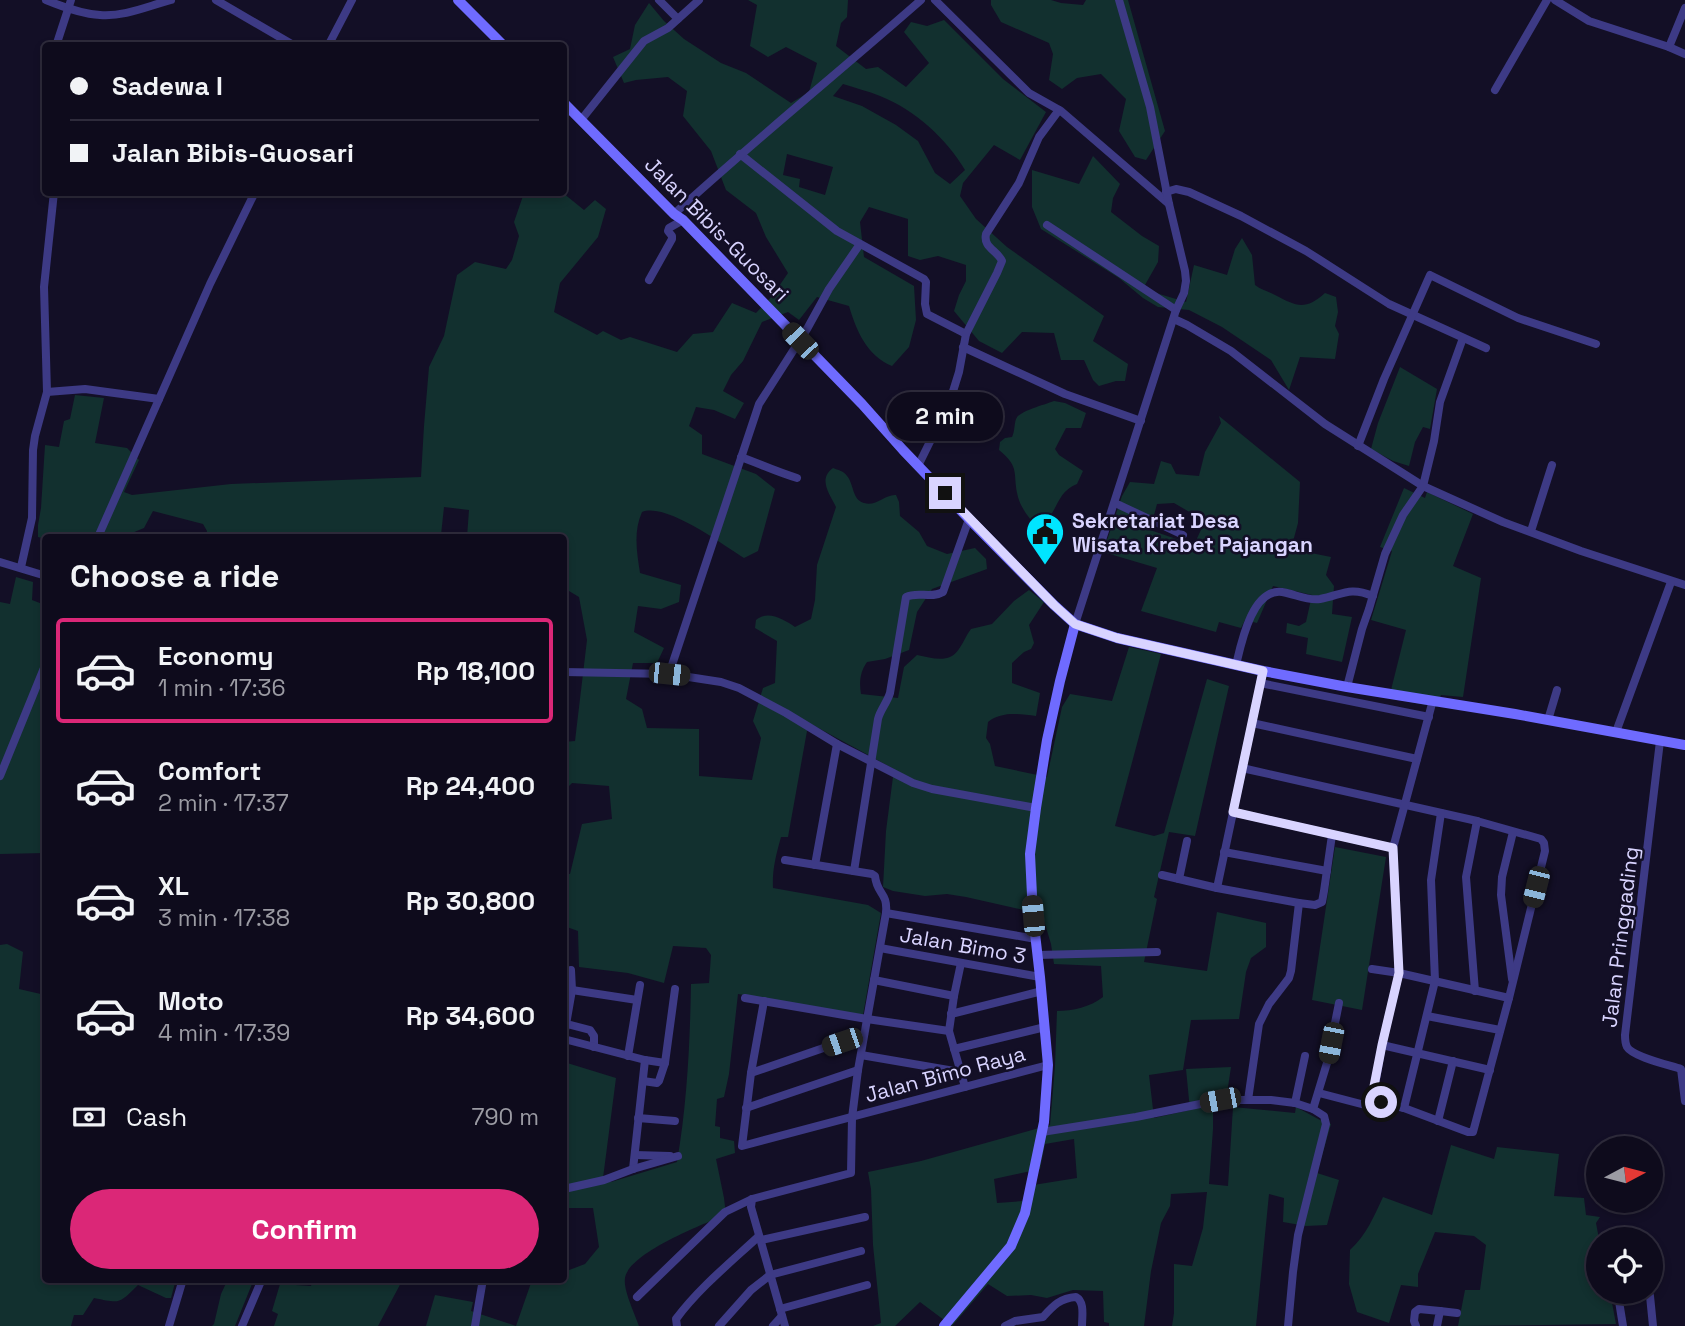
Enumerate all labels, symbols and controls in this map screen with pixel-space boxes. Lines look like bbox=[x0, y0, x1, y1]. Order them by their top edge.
text: Sadewa I bbox=[112, 69, 223, 103]
text: Jalan Bibis-Guosari bbox=[112, 136, 354, 170]
street label: Jalan Bibis-Guosari bbox=[639, 151, 795, 307]
car bbox=[778, 319, 823, 363]
callout: 2 min bbox=[887, 392, 1003, 440]
text: 2 min bbox=[915, 401, 975, 431]
route end bbox=[929, 477, 961, 509]
place label: Sekretariat Desa Wisata Krebet Pajangan bbox=[1072, 507, 1313, 558]
public building icon: Sekretariat Desa Wisata Krebet Pajangan bbox=[1024, 511, 1066, 566]
text: Choose a ride bbox=[70, 556, 280, 596]
icon: car bbox=[74, 639, 137, 702]
text: Economy bbox=[158, 639, 274, 673]
text: Rp 18,100 bbox=[416, 654, 535, 688]
car bbox=[648, 661, 691, 687]
text: 1 min · 17:36 bbox=[158, 673, 286, 703]
icon: car bbox=[74, 754, 137, 817]
text: Comfort bbox=[158, 754, 261, 788]
text: Rp 24,400 bbox=[406, 769, 535, 803]
text: 2 min · 17:37 bbox=[158, 788, 289, 818]
street label: Jalan Pringgading bbox=[1596, 845, 1644, 1029]
car bbox=[1521, 864, 1552, 910]
icon: car bbox=[74, 869, 137, 932]
text: XL bbox=[158, 869, 189, 903]
text: Rp 30,800 bbox=[406, 884, 535, 918]
car bbox=[1021, 894, 1046, 938]
text: 3 min · 17:38 bbox=[158, 903, 290, 933]
street label: Jalan Bimo 3 bbox=[898, 921, 1028, 969]
icon: car bbox=[74, 984, 137, 1047]
text: Moto bbox=[158, 984, 224, 1018]
text: Rp 34,600 bbox=[406, 999, 535, 1033]
text: 4 min · 17:39 bbox=[158, 1018, 290, 1048]
car bbox=[1317, 1020, 1346, 1066]
car bbox=[819, 1025, 866, 1059]
street label: Jalan Bimo Raya bbox=[862, 1040, 1028, 1108]
car bbox=[1198, 1086, 1243, 1114]
route start bbox=[1365, 1086, 1397, 1118]
icon: cash bbox=[70, 1098, 108, 1136]
text: Cash bbox=[126, 1100, 187, 1134]
text: 790 m bbox=[472, 1102, 539, 1132]
north arrow bbox=[1586, 1136, 1662, 1213]
map controls bbox=[1586, 1136, 1663, 1304]
button: Confirm bbox=[70, 1189, 539, 1269]
button: locate bbox=[1586, 1227, 1663, 1304]

